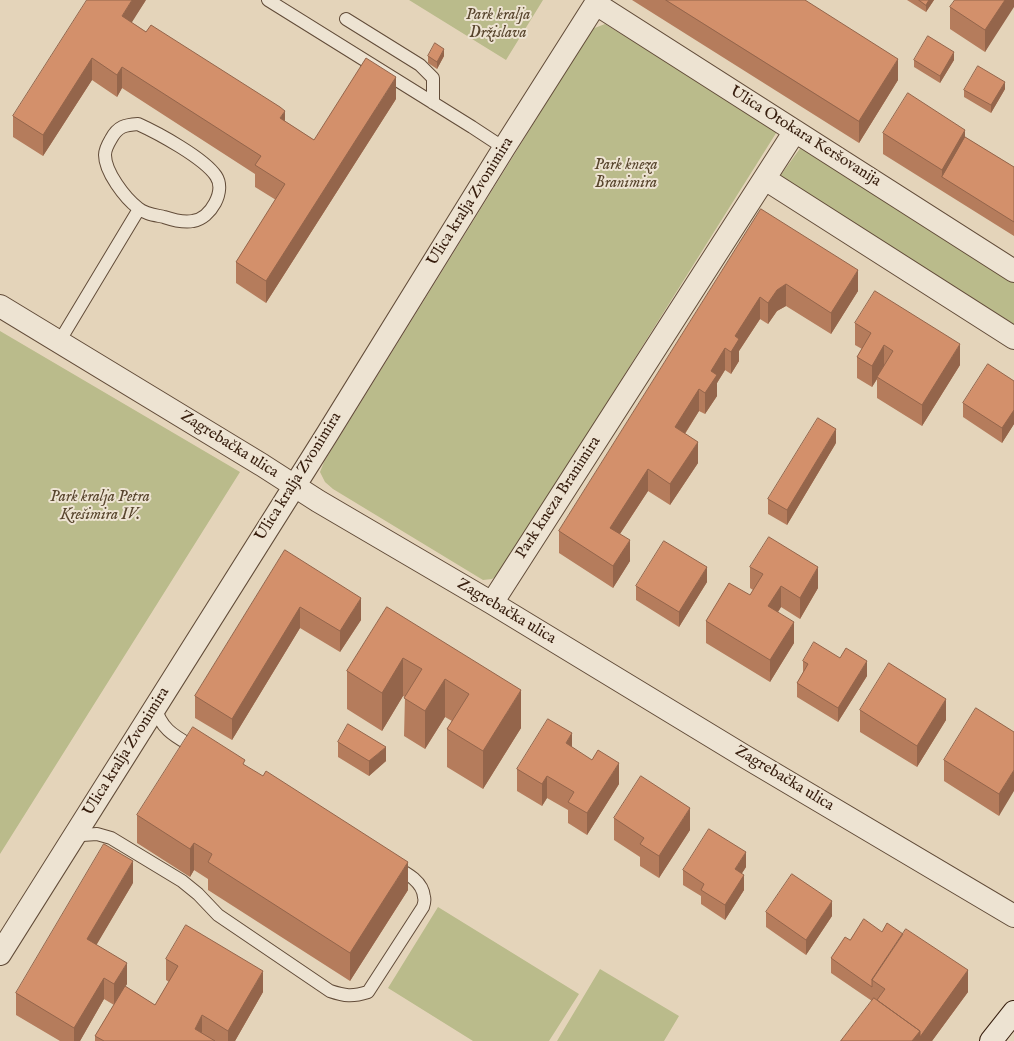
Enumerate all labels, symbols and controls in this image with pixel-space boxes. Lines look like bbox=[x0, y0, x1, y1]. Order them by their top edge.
park label: Park kralja Držislava bbox=[466, 6, 530, 44]
street label: Ulica Otokara Keršovanija bbox=[726, 83, 884, 191]
street label: Ulica kralja Zvonimira bbox=[424, 134, 518, 270]
park label: Park kneza Branimira bbox=[594, 156, 658, 194]
street label: Zagrebačka ulica bbox=[176, 407, 282, 483]
street label: Ulica kralja Zvonimira bbox=[252, 409, 346, 545]
street label: Park kneza Branimira bbox=[512, 433, 606, 563]
park label: Park kralja Petra Krešimira IV. bbox=[50, 488, 150, 526]
street label: Zagrebačka ulica bbox=[453, 575, 559, 649]
street label: Ulica kralja Zvonimira bbox=[80, 684, 174, 820]
street label: Zagrebačka ulica bbox=[731, 742, 837, 816]

